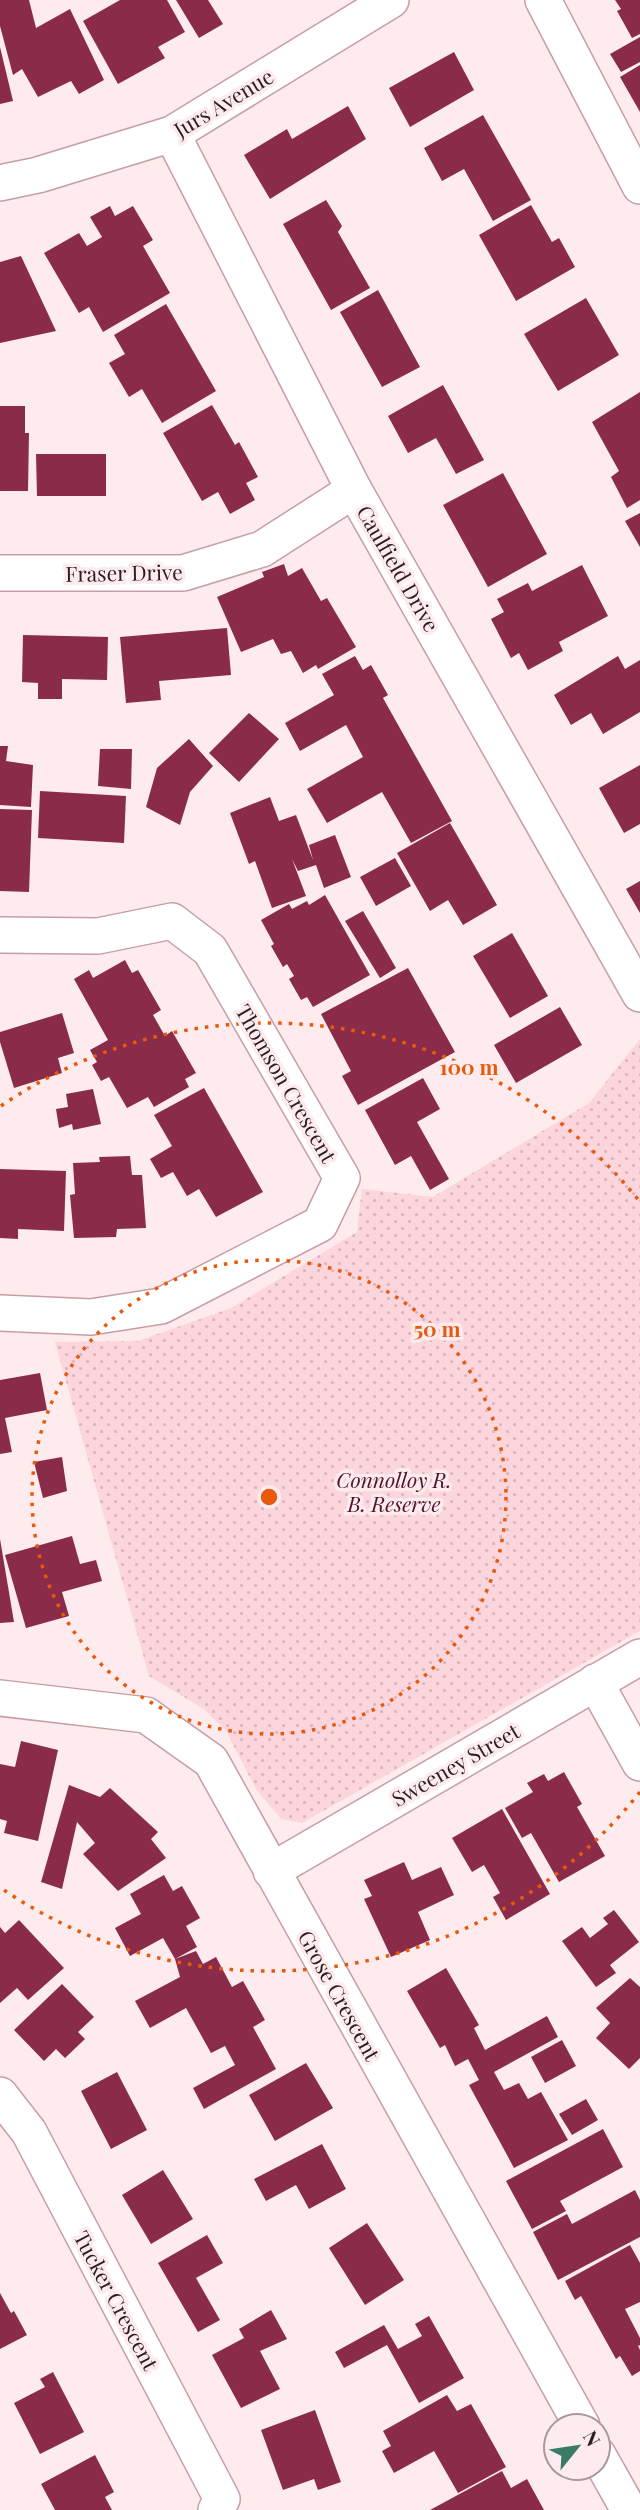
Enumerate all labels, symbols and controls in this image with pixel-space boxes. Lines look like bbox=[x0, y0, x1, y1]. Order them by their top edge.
street label: Jurs Avenue bbox=[167, 61, 278, 143]
street label: Caulfield Drive bbox=[352, 500, 446, 636]
street label: Fraser Drive bbox=[65, 557, 183, 587]
street label: Thomson Crescent bbox=[230, 999, 344, 1168]
text: 100 m bbox=[439, 1052, 499, 1080]
text: 50 m bbox=[413, 1314, 461, 1342]
park label: Connolloy R. B. Reserve bbox=[336, 1465, 452, 1517]
centre of rings bbox=[257, 1485, 281, 1509]
street label: Sweeney Street bbox=[386, 1716, 524, 1812]
street label: Grose Crescent bbox=[293, 1925, 388, 2066]
street label: Tucker Crescent bbox=[69, 2225, 166, 2375]
north arrow bbox=[542, 2412, 612, 2482]
text: N bbox=[578, 2426, 607, 2451]

